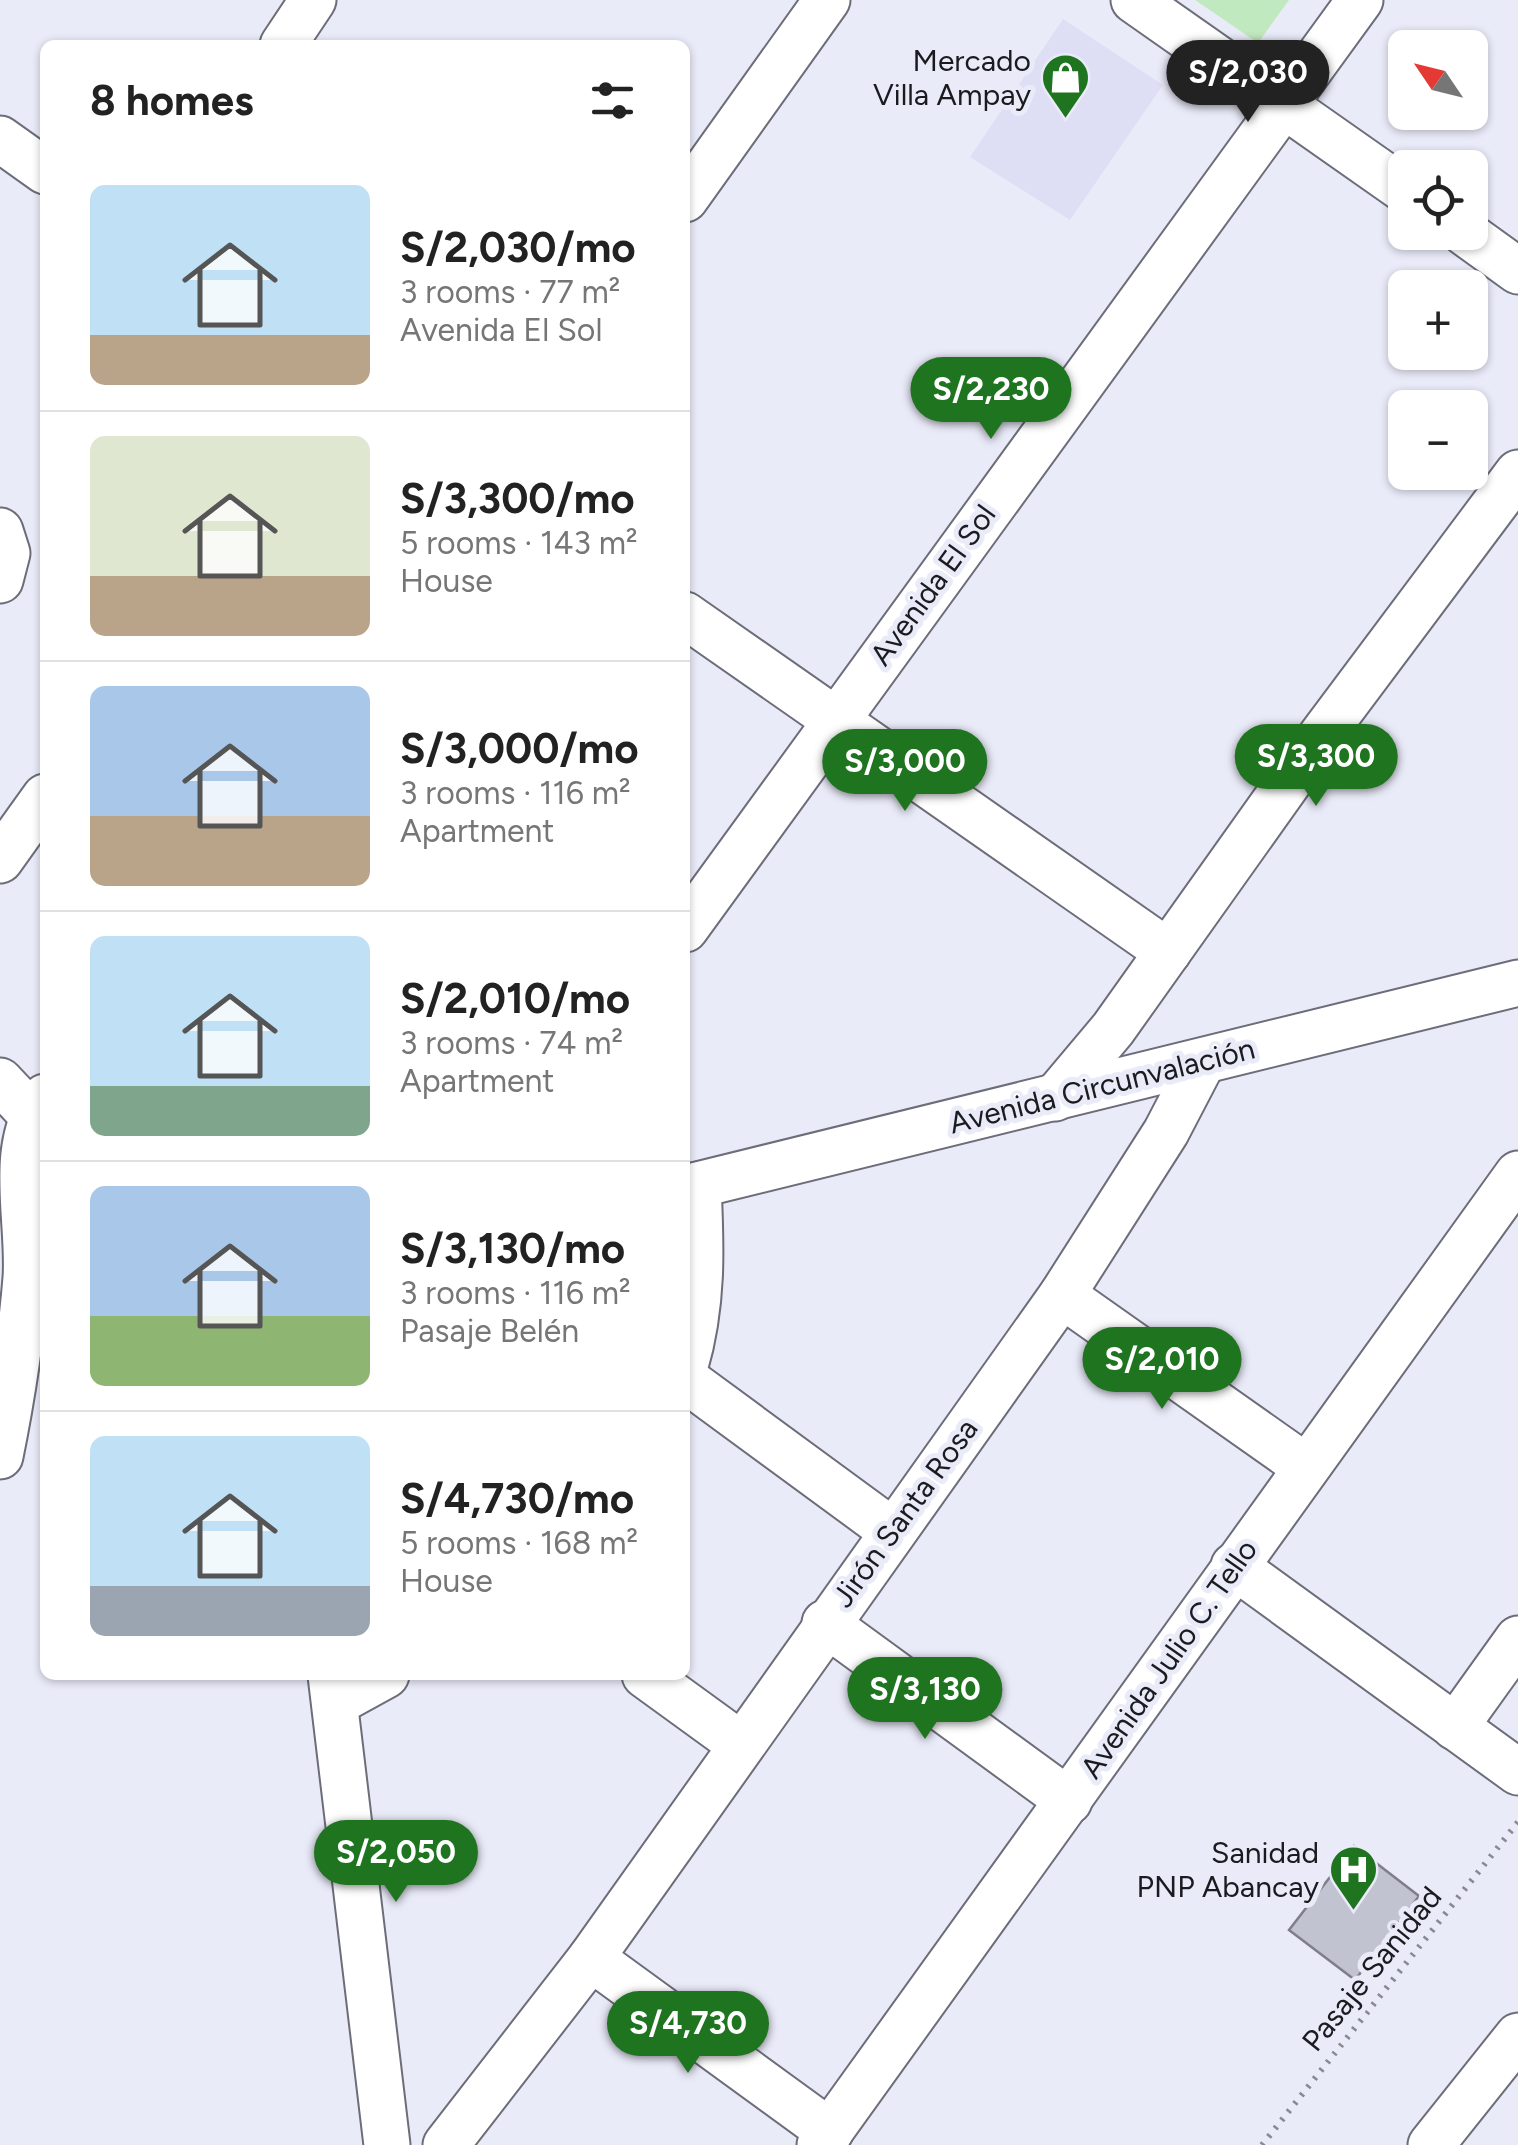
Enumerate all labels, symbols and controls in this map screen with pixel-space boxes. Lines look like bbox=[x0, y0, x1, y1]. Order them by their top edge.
north arrow bbox=[1388, 30, 1488, 130]
map controls bbox=[1388, 30, 1488, 490]
pin: S/2,030 bbox=[1156, 40, 1340, 125]
place label: Mercado Villa Ampay bbox=[873, 42, 1031, 113]
shop icon: Mercado Villa Ampay bbox=[1040, 52, 1092, 120]
text: S/2,030 bbox=[1188, 53, 1308, 91]
icon: filters bbox=[585, 73, 640, 128]
text: 8 homes bbox=[90, 75, 254, 126]
button: locate bbox=[1388, 150, 1488, 250]
text: S/2,030/mo bbox=[400, 222, 636, 273]
icon: home bbox=[170, 225, 290, 345]
button: + bbox=[1388, 270, 1488, 370]
text: 3 rooms · 77 m² bbox=[400, 273, 620, 311]
text: Avenida El Sol bbox=[400, 311, 602, 349]
pin: S/2,230 bbox=[899, 357, 1083, 442]
text: S/2,230 bbox=[932, 370, 1050, 408]
button: − bbox=[1388, 390, 1488, 490]
text: S/3,300/mo bbox=[400, 473, 635, 524]
icon: home bbox=[170, 476, 290, 596]
street label: Avenida El Sol bbox=[862, 497, 1003, 672]
text: 5 rooms · 143 m² bbox=[400, 524, 638, 562]
text: House bbox=[400, 562, 493, 600]
text: S/3,000/mo bbox=[400, 723, 639, 774]
pin: S/3,300 bbox=[1224, 724, 1408, 809]
icon: home bbox=[170, 726, 290, 846]
pin: S/3,000 bbox=[813, 729, 997, 814]
text: S/3,300 bbox=[1257, 737, 1375, 775]
text: S/3,000 bbox=[844, 742, 966, 780]
text: 3 rooms · 116 m² bbox=[400, 774, 631, 812]
text: Apartment bbox=[400, 812, 554, 850]
text: S/2,010/mo bbox=[400, 973, 630, 1024]
icon: home bbox=[170, 976, 290, 1096]
text: 3 rooms · 74 m² bbox=[400, 1024, 623, 1062]
street label: Avenida Circunvalación bbox=[945, 1030, 1258, 1141]
text: Apartment bbox=[400, 1062, 554, 1100]
text: S/3,130/mo bbox=[400, 1223, 625, 1274]
icon: home bbox=[170, 1226, 290, 1346]
text: 3 rooms · 116 m² bbox=[400, 1274, 631, 1312]
text: Pasaje Belén bbox=[400, 1312, 579, 1350]
pin: S/2,010 bbox=[1070, 1327, 1254, 1412]
text: S/2,010 bbox=[1105, 1340, 1219, 1378]
street label: Jirón Santa Rosa bbox=[824, 1411, 985, 1614]
text: S/4,730/mo bbox=[400, 1473, 634, 1524]
icon: home bbox=[170, 1476, 290, 1596]
text: 5 rooms · 168 m² bbox=[400, 1524, 638, 1562]
street label: Avenida Julio C. Tello bbox=[1072, 1532, 1265, 1785]
text: House bbox=[400, 1562, 493, 1600]
pin: S/3,130 bbox=[833, 1657, 1017, 1742]
text: S/3,130 bbox=[869, 1670, 981, 1708]
pin: S/2,050 bbox=[304, 1820, 488, 1905]
text: S/2,050 bbox=[336, 1833, 456, 1871]
place label: Sanidad PNP Abancay bbox=[1137, 1834, 1319, 1905]
hospital icon: Sanidad PNP Abancay bbox=[1328, 1844, 1380, 1912]
street label: Pasaje Sanidad bbox=[1294, 1879, 1449, 2059]
pin: S/4,730 bbox=[596, 1991, 780, 2076]
text: S/4,730 bbox=[629, 2004, 747, 2042]

